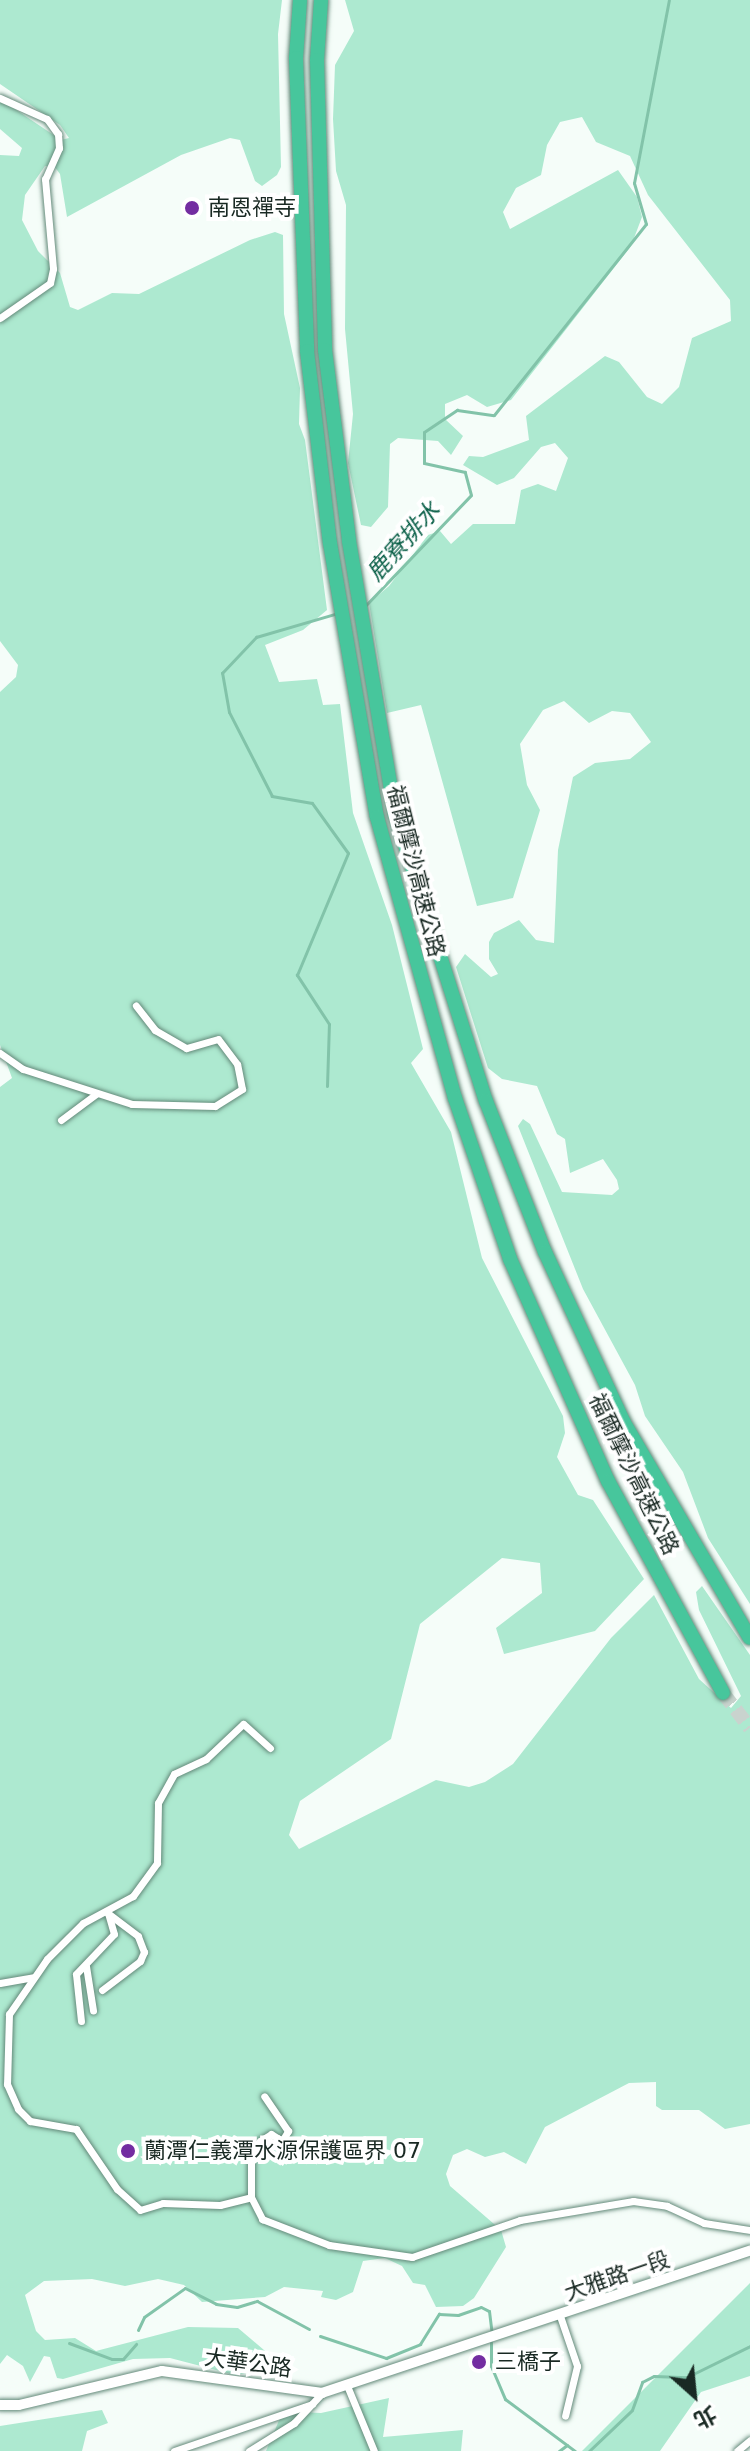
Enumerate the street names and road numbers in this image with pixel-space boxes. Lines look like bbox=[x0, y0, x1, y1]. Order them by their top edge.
street label: 福爾摩沙高速公路 bbox=[382, 782, 450, 960]
street label: 福爾摩沙高速公路 bbox=[584, 1389, 684, 1559]
street label: 大雅路一段 bbox=[561, 2246, 673, 2306]
street label: 大華公路 bbox=[203, 2344, 293, 2382]

